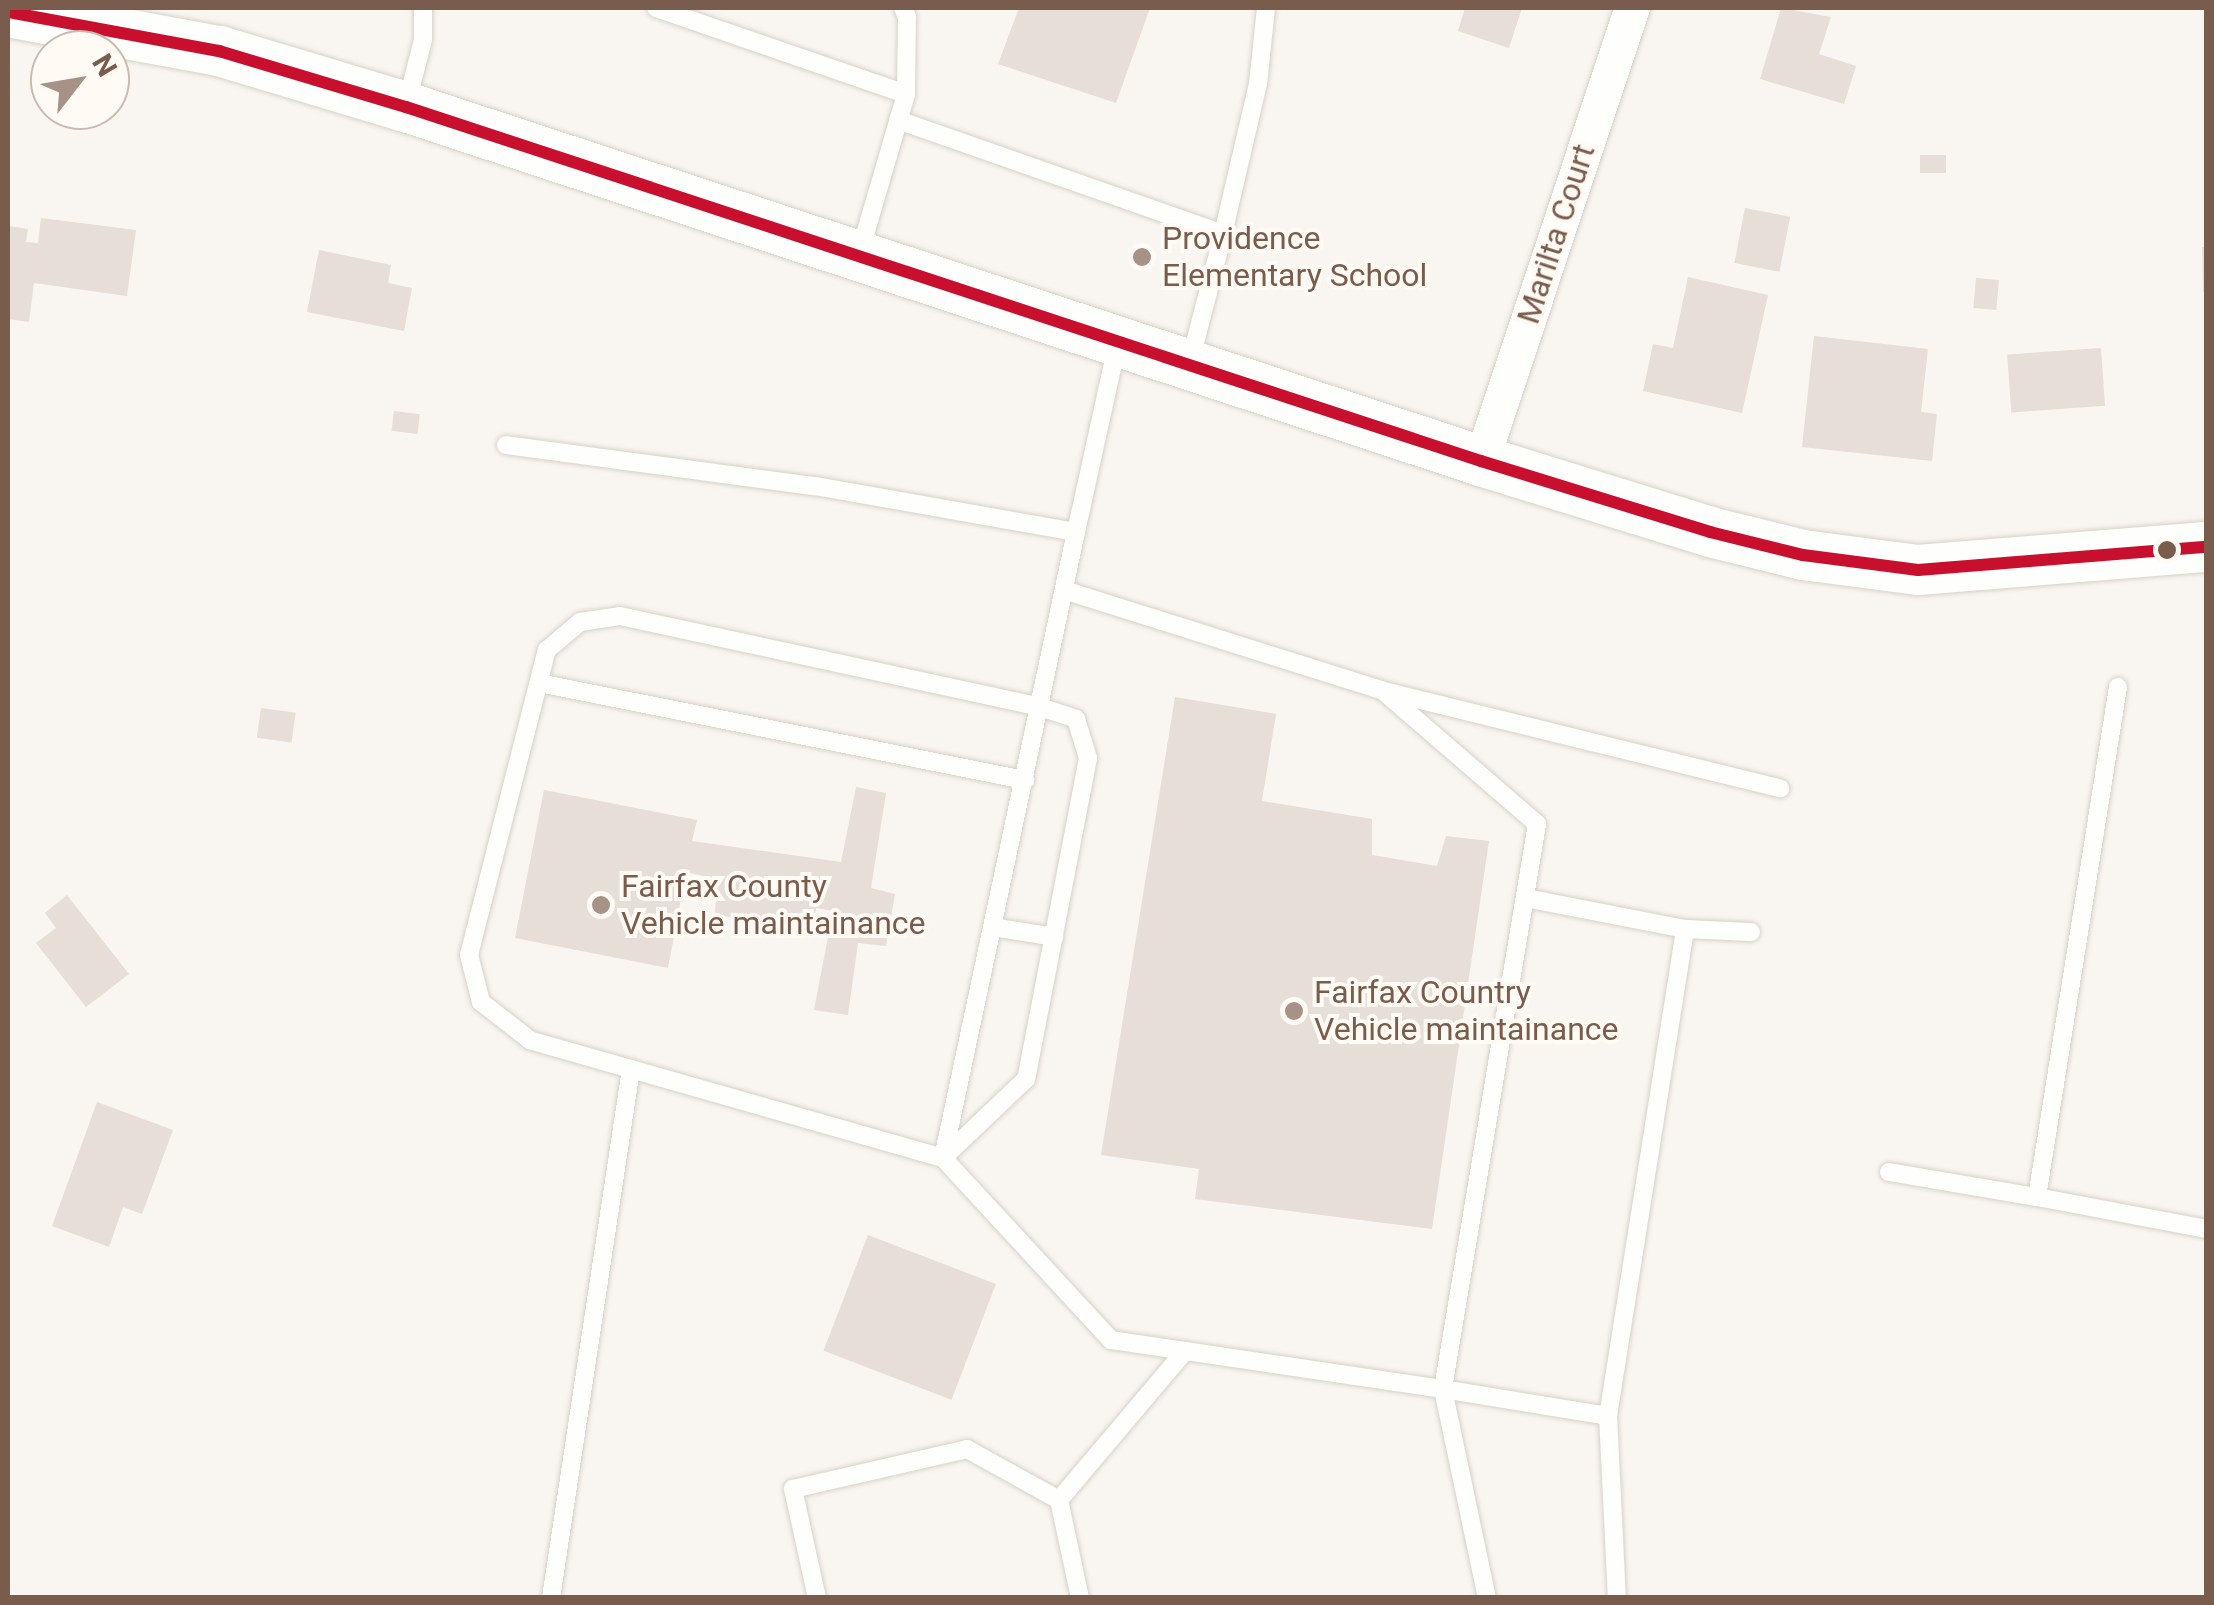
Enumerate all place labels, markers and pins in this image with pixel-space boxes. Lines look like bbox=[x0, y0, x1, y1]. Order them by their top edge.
place label: Providence Elementary School bbox=[1162, 220, 1427, 295]
marker: Providence Elementary School bbox=[1131, 246, 1153, 268]
unlabelled marker bbox=[2157, 540, 2177, 560]
place label: Fairfax County Vehicle maintainance bbox=[621, 868, 926, 943]
marker: Fairfax County Vehicle maintainance bbox=[590, 894, 612, 916]
place label: Fairfax Country Vehicle maintainance bbox=[1314, 974, 1619, 1049]
marker: Fairfax Country Vehicle maintainance bbox=[1283, 1000, 1305, 1022]

